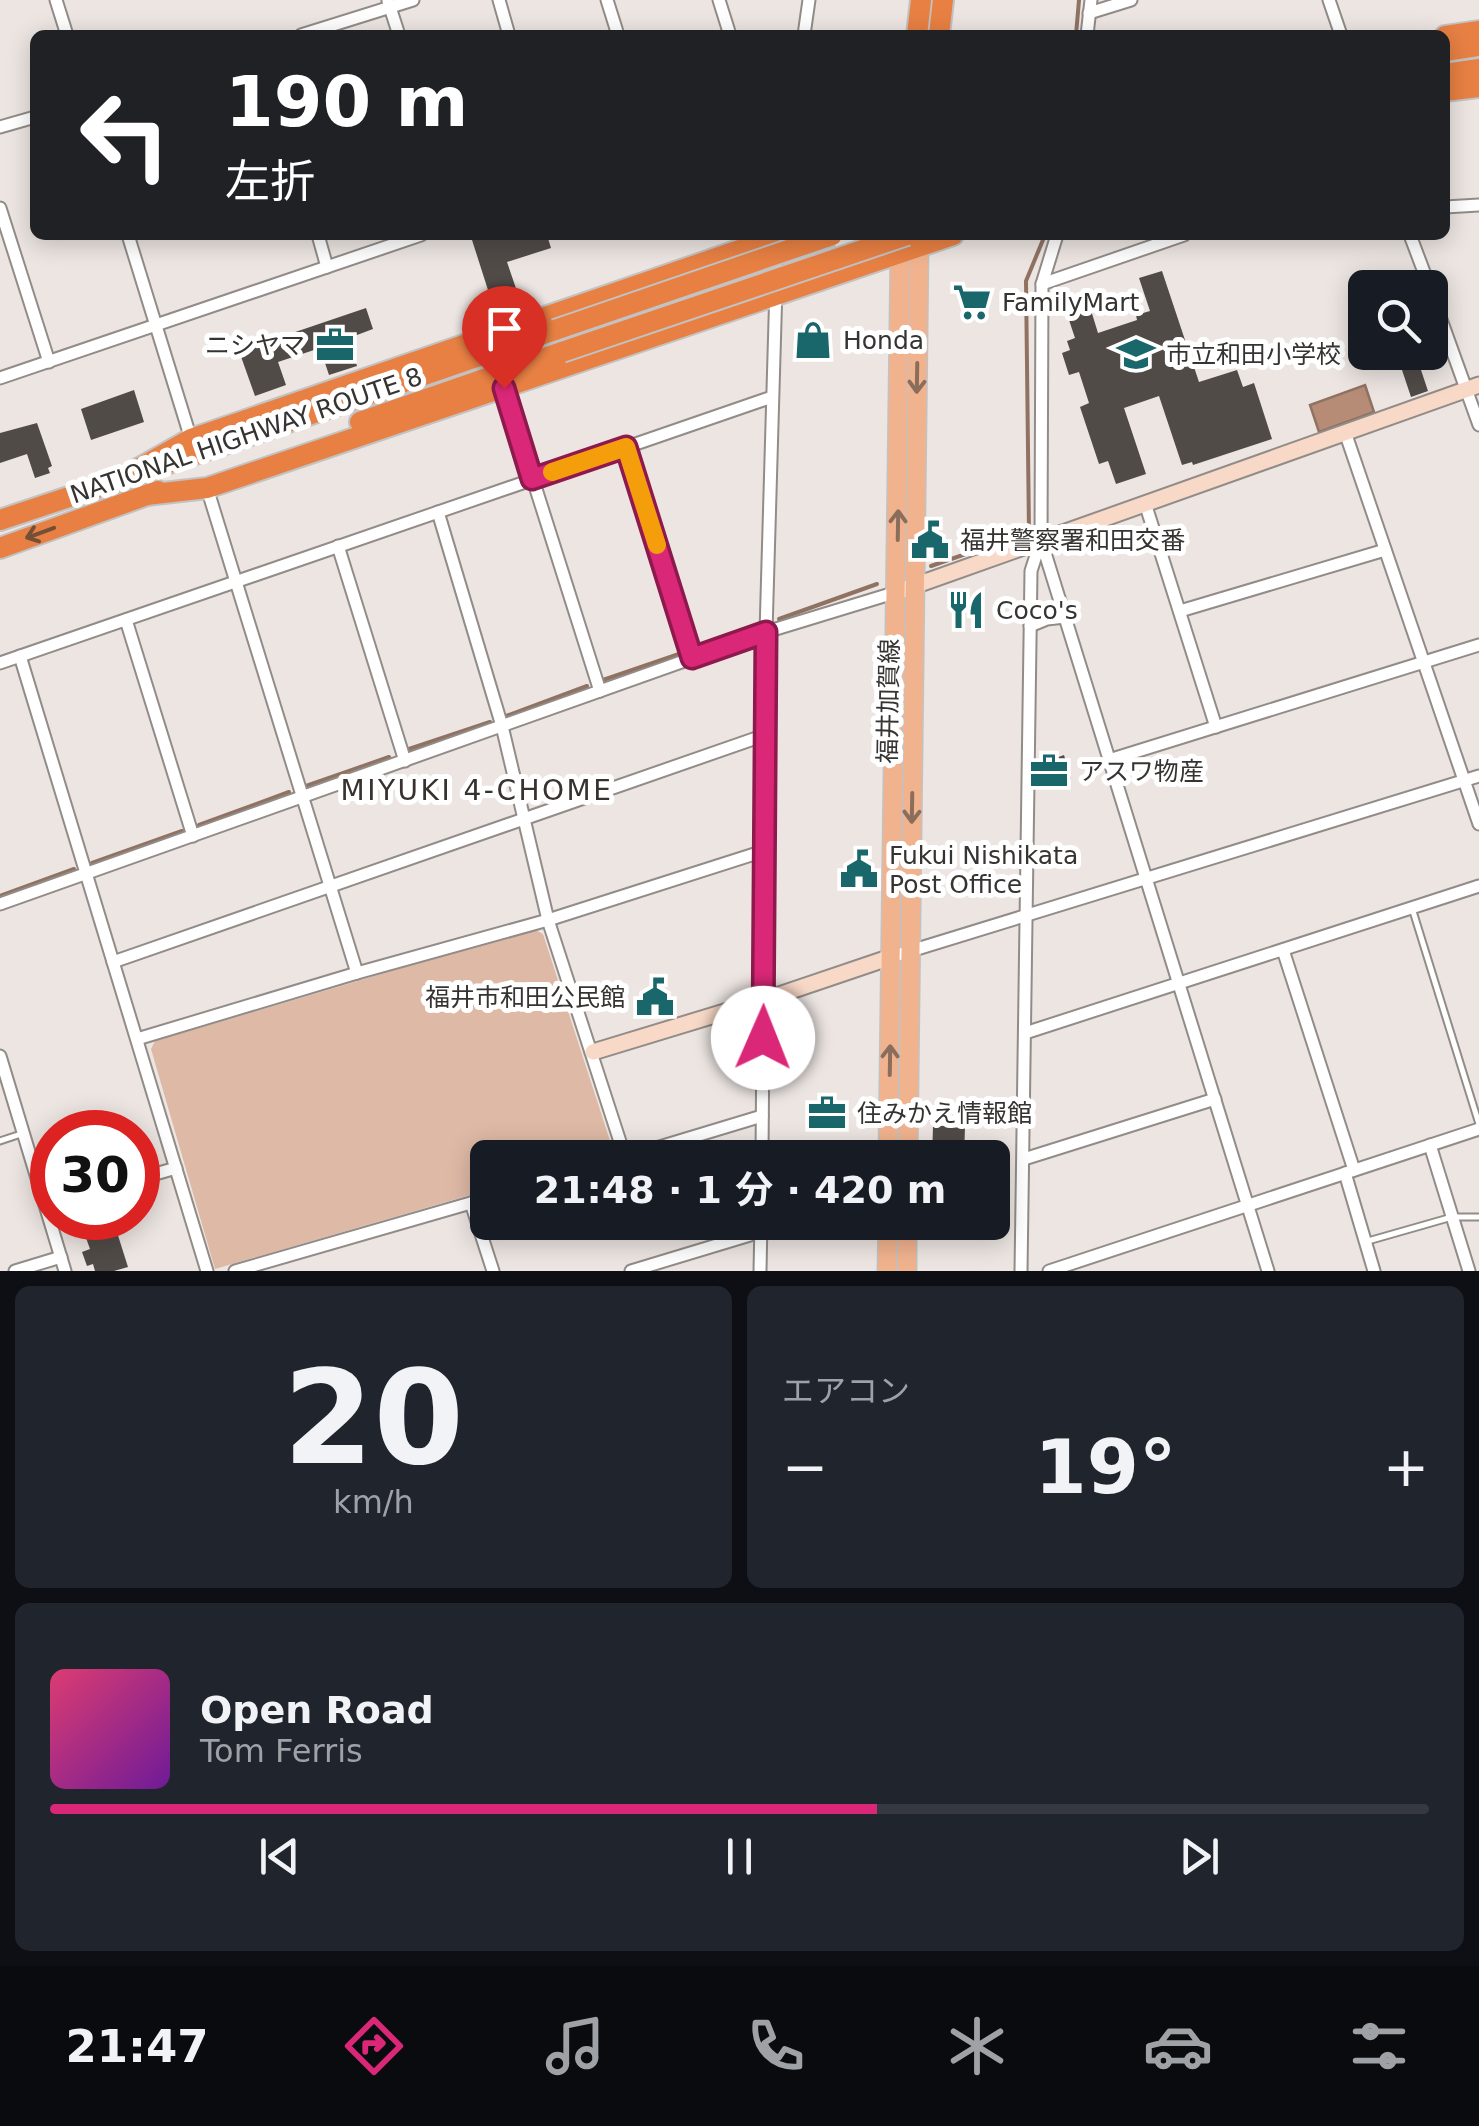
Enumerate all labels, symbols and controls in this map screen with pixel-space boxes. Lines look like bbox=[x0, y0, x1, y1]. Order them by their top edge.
text: 190 m bbox=[225, 61, 468, 143]
icon: left bbox=[60, 70, 190, 200]
text: 左折 bbox=[225, 155, 315, 208]
map controls bbox=[1348, 270, 1448, 370]
button: search bbox=[1348, 270, 1448, 370]
supermarket icon: FamilyMart bbox=[951, 281, 993, 323]
pin bbox=[462, 286, 547, 389]
place label: FamilyMart bbox=[1002, 288, 1140, 317]
icon: arrive bbox=[477, 301, 532, 356]
shop icon: Honda bbox=[792, 319, 834, 361]
office icon: ニシヤマ bbox=[314, 324, 356, 366]
place label: Honda bbox=[843, 326, 924, 355]
place label: ニシヤマ bbox=[205, 331, 305, 360]
school or university icon: 市立和田小学校 bbox=[1115, 333, 1157, 375]
place label: 市立和田小学校 bbox=[1166, 340, 1341, 369]
street label: NATIONAL HIGHWAY ROUTE 8 bbox=[66, 361, 426, 509]
one-way arrow bbox=[908, 362, 926, 394]
one-way arrow bbox=[888, 510, 907, 542]
public building icon: 福井警察署和田交番 bbox=[909, 519, 951, 561]
one-way arrow bbox=[25, 525, 56, 543]
place label: 福井警察署和田交番 bbox=[960, 526, 1185, 555]
restaurant icon: Coco's bbox=[945, 589, 987, 631]
place label: Coco's bbox=[996, 596, 1078, 625]
street label: 福井加賀線 bbox=[873, 638, 904, 764]
office icon: アスワ物産 bbox=[1028, 750, 1070, 792]
place label: アスワ物産 bbox=[1079, 757, 1204, 786]
district label: MIYUKI 4-CHOME bbox=[341, 774, 613, 807]
one-way arrow bbox=[902, 792, 922, 824]
place label: Fukui Nishikata Post Office bbox=[889, 841, 1078, 899]
public building icon: Fukui Nishikata Post Office bbox=[838, 848, 880, 890]
public building icon: 福井市和田公民館 bbox=[634, 976, 676, 1018]
place label: 福井市和田公民館 bbox=[425, 983, 625, 1012]
position arrow bbox=[711, 986, 815, 1090]
one-way arrow bbox=[880, 1045, 899, 1077]
office icon: 住みかえ情報館 bbox=[806, 1092, 848, 1134]
place label: 住みかえ情報館 bbox=[857, 1099, 1032, 1128]
speed limit sign: 30 bbox=[30, 1110, 160, 1240]
text: 21:48 · 1 分 · 420 m bbox=[534, 1168, 946, 1212]
text: 20 bbox=[283, 1342, 464, 1494]
text: エアコン bbox=[782, 1372, 910, 1410]
text: 19° bbox=[1035, 1423, 1176, 1511]
text: − bbox=[782, 1435, 828, 1499]
text: + bbox=[1383, 1435, 1429, 1499]
text: km/h bbox=[333, 1483, 414, 1521]
text: Open Road bbox=[200, 1688, 434, 1732]
text: Tom Ferris bbox=[200, 1732, 363, 1770]
icon: previous bbox=[252, 1829, 307, 1884]
icon: pause bbox=[712, 1829, 767, 1884]
icon: next bbox=[1172, 1829, 1227, 1884]
icon: directions bbox=[339, 2011, 409, 2081]
icon: music bbox=[540, 2011, 610, 2081]
icon: phone bbox=[741, 2011, 811, 2081]
icon: climate bbox=[942, 2011, 1012, 2081]
icon: car bbox=[1143, 2011, 1213, 2081]
icon: filters bbox=[1344, 2011, 1414, 2081]
text: 21:47 bbox=[65, 2020, 209, 2073]

